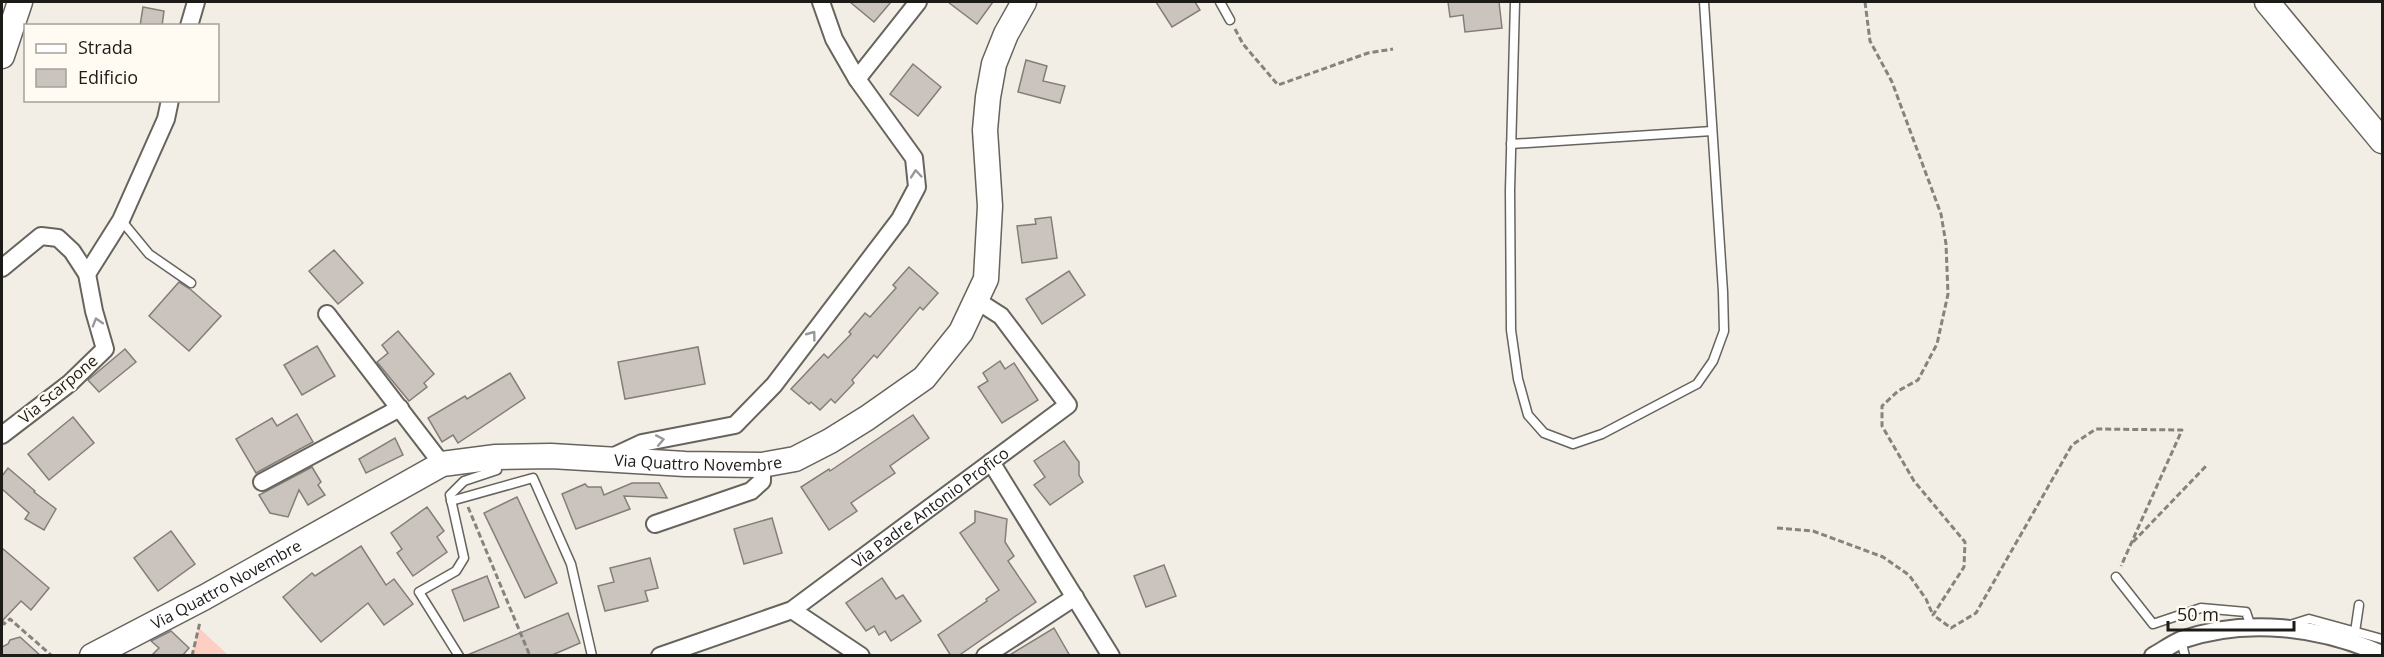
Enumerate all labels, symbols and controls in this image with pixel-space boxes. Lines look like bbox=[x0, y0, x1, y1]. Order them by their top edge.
legend bbox=[24, 24, 219, 102]
text: Strada bbox=[78, 35, 133, 59]
text: Edificio bbox=[78, 65, 138, 89]
one-way arrow bbox=[910, 169, 923, 178]
one-way arrow bbox=[92, 317, 104, 328]
one-way arrow bbox=[805, 331, 816, 342]
street label: Via Scarpone bbox=[14, 349, 102, 429]
one-way arrow bbox=[655, 434, 665, 447]
street label: Via Padre Antonio Profico bbox=[847, 442, 1013, 573]
street label: Via Quattro Novembre bbox=[613, 449, 784, 476]
street label: Via Quattro Novembre bbox=[147, 534, 305, 634]
scale bar bbox=[2168, 594, 2294, 632]
text: 50 m bbox=[2177, 602, 2219, 626]

